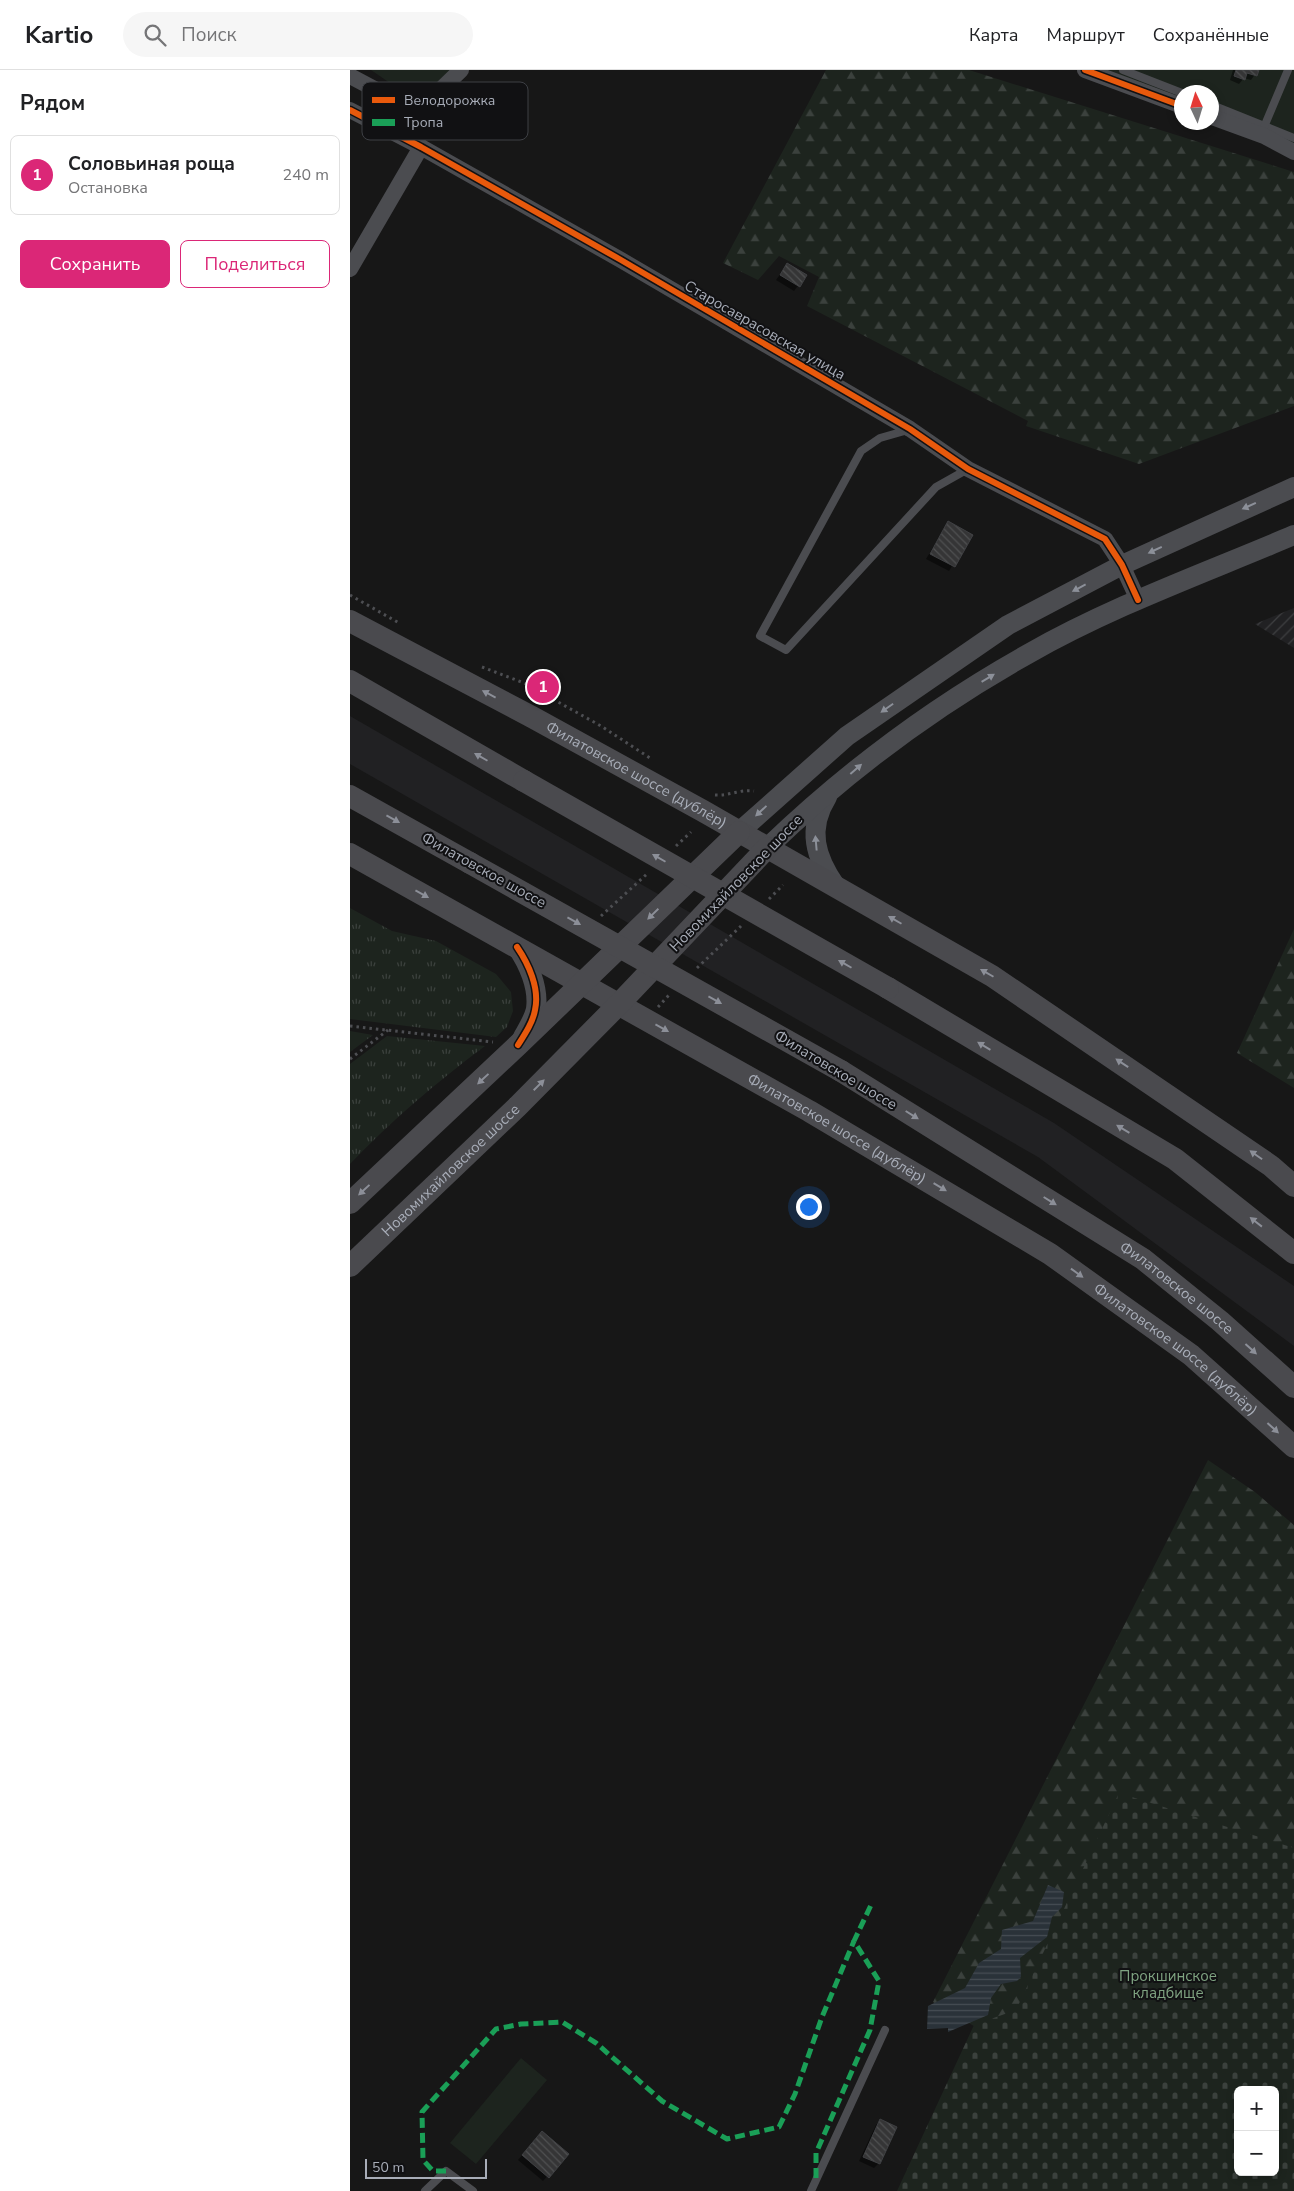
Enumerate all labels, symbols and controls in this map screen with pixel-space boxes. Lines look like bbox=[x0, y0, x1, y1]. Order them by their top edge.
search box bbox=[123, 12, 473, 57]
text: Kartio bbox=[25, 19, 93, 51]
icon: search bbox=[141, 21, 169, 49]
text: Поиск bbox=[181, 22, 237, 48]
text: Карта bbox=[969, 23, 1019, 47]
text: Маршрут bbox=[1047, 23, 1125, 47]
text: Сохранённые bbox=[1153, 23, 1269, 47]
legend bbox=[362, 82, 528, 140]
north arrow bbox=[1174, 85, 1219, 130]
text: Рядом bbox=[20, 89, 85, 117]
text: Велодорожка bbox=[404, 91, 495, 110]
text: Тропа bbox=[404, 113, 443, 132]
text: Соловьиная роща bbox=[68, 151, 235, 177]
text: 1 bbox=[32, 164, 42, 186]
text: 240 m bbox=[282, 164, 329, 186]
text: Остановка bbox=[68, 177, 148, 199]
button: Сохранить bbox=[20, 240, 170, 288]
button: Поделиться bbox=[180, 240, 330, 288]
street label: Старосаврасовская улица bbox=[681, 276, 849, 384]
one-way arrow bbox=[1242, 503, 1256, 511]
one-way arrow bbox=[1148, 546, 1162, 554]
one-way arrow bbox=[1071, 584, 1086, 592]
pin: 1 bbox=[527, 668, 559, 706]
one-way arrow bbox=[982, 674, 995, 683]
one-way arrow bbox=[482, 690, 496, 698]
one-way arrow bbox=[880, 703, 893, 713]
street label: Филатовское шоссе (дублёр) bbox=[542, 717, 731, 833]
one-way arrow bbox=[475, 752, 488, 761]
one-way arrow bbox=[850, 764, 863, 775]
one-way arrow bbox=[755, 805, 767, 817]
street label: Новомихайловское шоссе bbox=[665, 810, 807, 956]
one-way arrow bbox=[386, 815, 399, 824]
street label: Филатовское шоссе bbox=[418, 827, 550, 913]
one-way arrow bbox=[812, 835, 820, 851]
one-way arrow bbox=[652, 853, 665, 862]
one-way arrow bbox=[416, 890, 429, 899]
one-way arrow bbox=[648, 908, 660, 920]
one-way arrow bbox=[567, 916, 580, 925]
one-way arrow bbox=[888, 916, 901, 925]
one-way arrow bbox=[839, 960, 852, 969]
one-way arrow bbox=[980, 969, 993, 978]
one-way arrow bbox=[708, 996, 723, 1004]
one-way arrow bbox=[655, 1024, 669, 1032]
street label: Филатовское шоссе bbox=[771, 1025, 901, 1115]
one-way arrow bbox=[977, 1041, 990, 1050]
one-way arrow bbox=[1115, 1058, 1129, 1068]
street label: Филатовское шоссе (дублёр) bbox=[744, 1069, 930, 1188]
one-way arrow bbox=[477, 1073, 489, 1085]
one-way arrow bbox=[533, 1079, 545, 1091]
street label: Новомихайловское шоссе bbox=[377, 1100, 524, 1241]
one-way arrow bbox=[906, 1111, 919, 1120]
one-way arrow bbox=[1117, 1124, 1130, 1133]
one-way arrow bbox=[1249, 1151, 1262, 1160]
one-way arrow bbox=[933, 1183, 946, 1192]
one-way arrow bbox=[358, 1184, 370, 1196]
your location bbox=[796, 1194, 822, 1220]
one-way arrow bbox=[1044, 1196, 1057, 1206]
one-way arrow bbox=[1250, 1217, 1263, 1228]
street label: Филатовское шоссе bbox=[1116, 1237, 1238, 1339]
one-way arrow bbox=[1070, 1268, 1084, 1278]
street label: Филатовское шоссе (дублёр) bbox=[1090, 1278, 1262, 1420]
one-way arrow bbox=[1245, 1343, 1257, 1355]
one-way arrow bbox=[1267, 1422, 1279, 1434]
park label: Прокшинское кладбище bbox=[1119, 1966, 1217, 2003]
map controls bbox=[1234, 2086, 1279, 2176]
button: + bbox=[1234, 2086, 1279, 2131]
button: − bbox=[1234, 2131, 1279, 2176]
scale bar bbox=[365, 2156, 488, 2179]
text: 50 m bbox=[372, 2158, 404, 2177]

